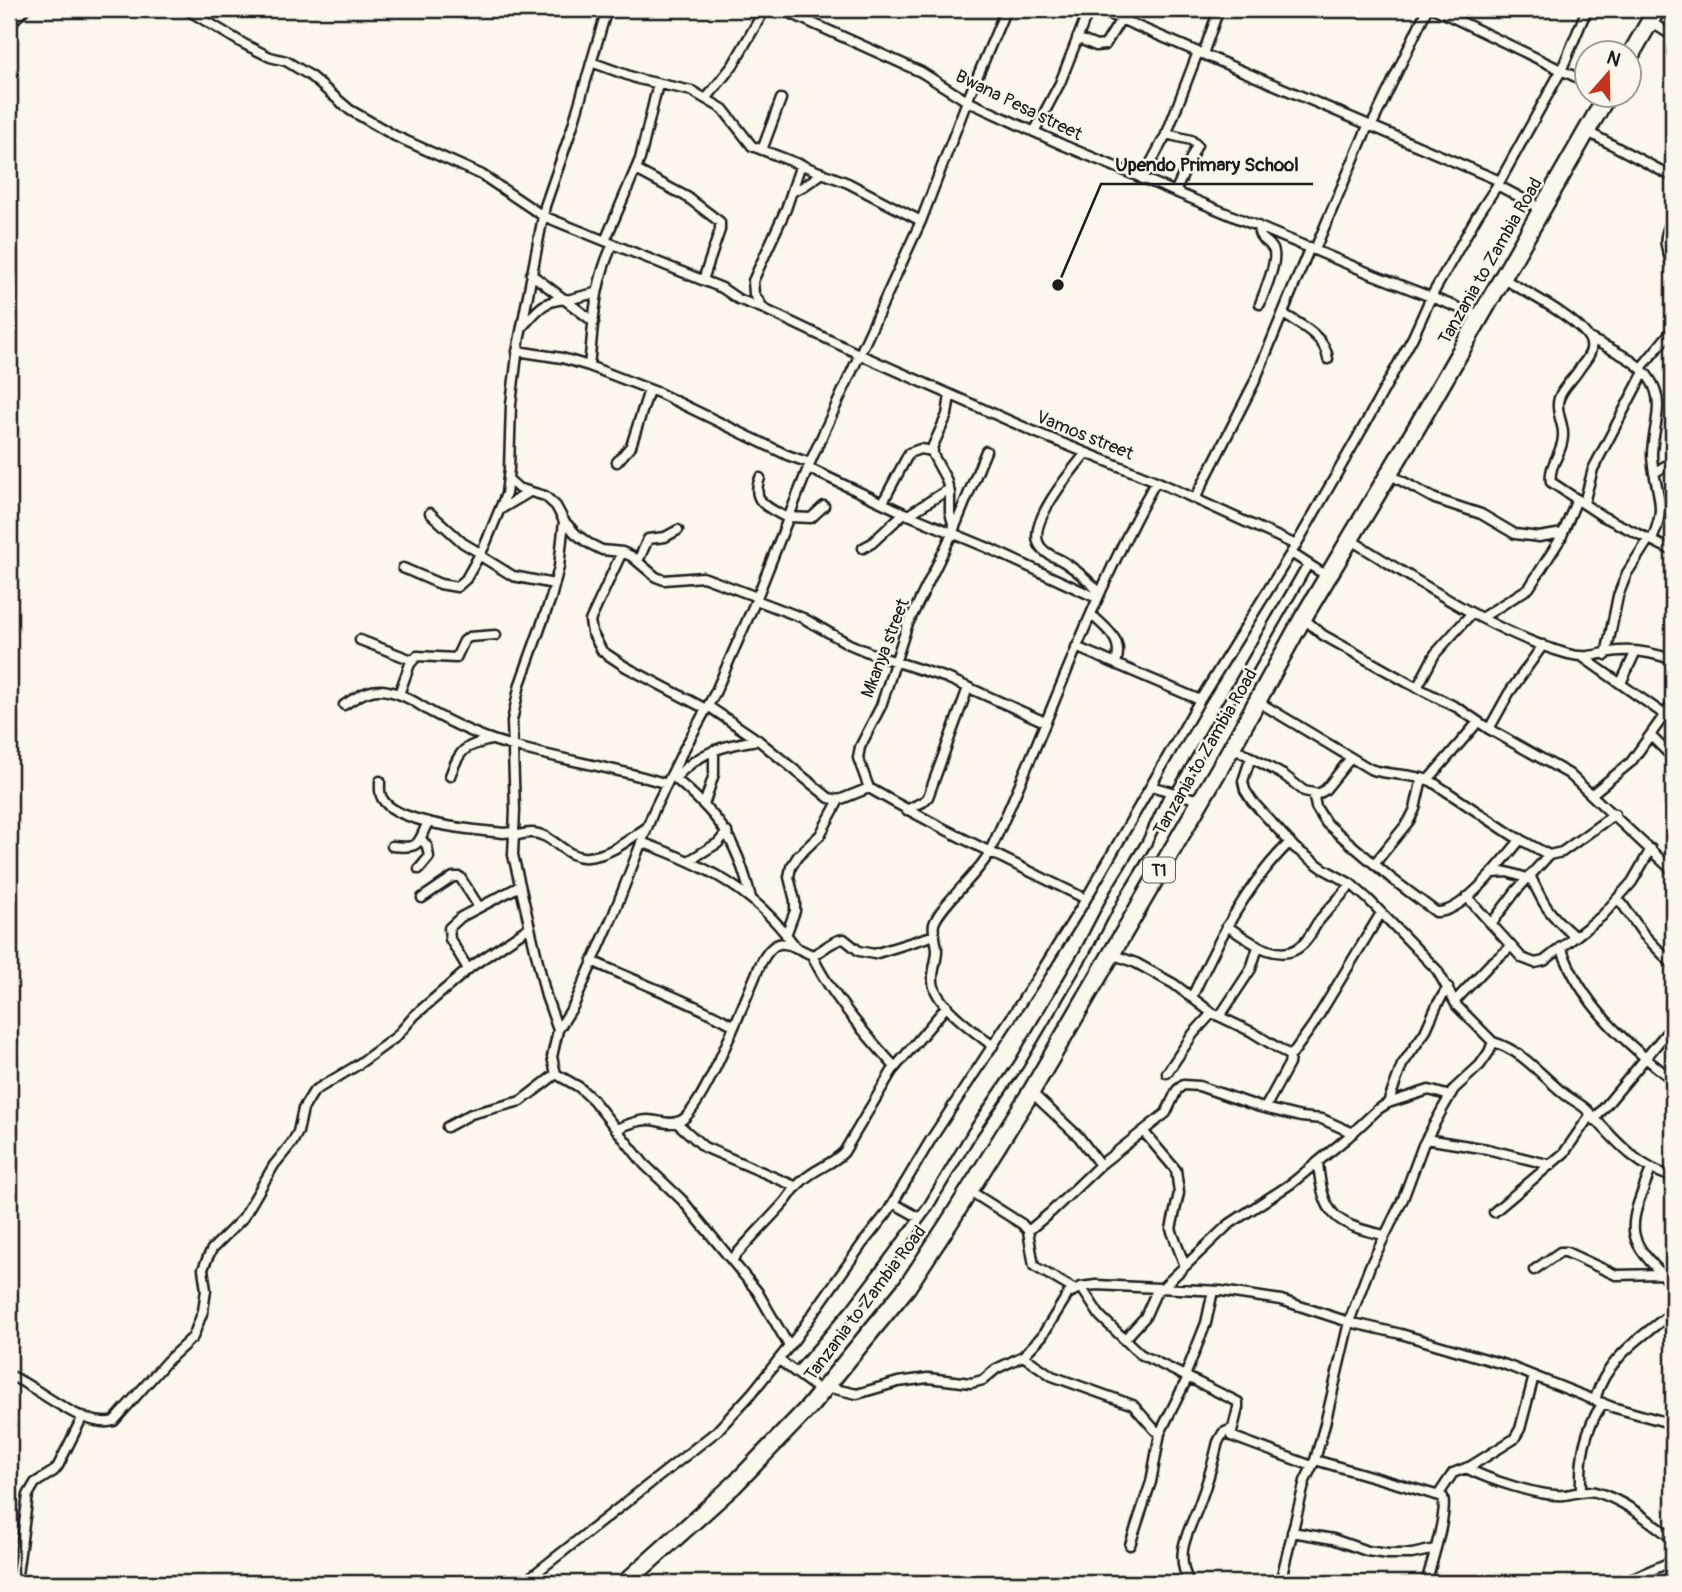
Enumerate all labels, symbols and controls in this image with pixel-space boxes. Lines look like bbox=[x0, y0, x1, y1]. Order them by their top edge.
north arrow bbox=[1574, 38, 1644, 108]
text: N bbox=[1603, 45, 1624, 72]
street label: Bwana Pesa street bbox=[952, 65, 1087, 146]
callout: Upendo Primary School bbox=[1101, 144, 1313, 184]
text: Upendo Primary School bbox=[1115, 153, 1299, 177]
street label: Tanzania to Zambia Road bbox=[1433, 174, 1548, 349]
street label: Vamos street bbox=[1033, 405, 1138, 466]
street label: Mkanya street bbox=[856, 595, 915, 701]
street label: Tanzania to Zambia Road bbox=[1148, 665, 1263, 840]
road number: T1 bbox=[1143, 858, 1175, 883]
street label: Tanzania to Zambia Road bbox=[799, 1221, 931, 1386]

